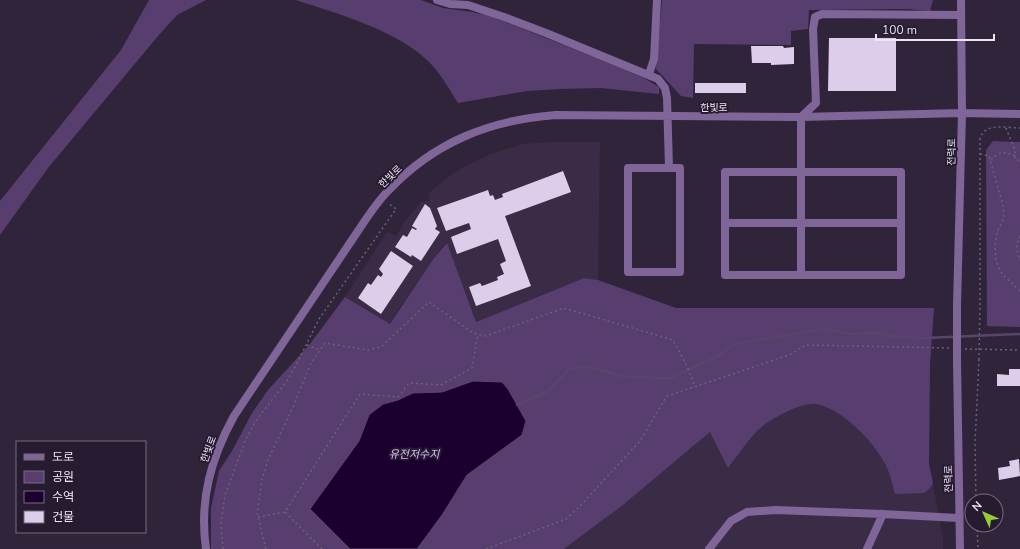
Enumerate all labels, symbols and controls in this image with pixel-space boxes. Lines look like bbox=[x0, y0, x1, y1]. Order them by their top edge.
scale bar bbox=[876, 16, 994, 42]
text: 100 m bbox=[882, 22, 917, 38]
street label: 한빛로 bbox=[700, 101, 728, 115]
street label: 전력로 bbox=[945, 138, 959, 166]
street label: 한빛로 bbox=[376, 162, 405, 191]
street label: 한빛로 bbox=[198, 434, 220, 465]
legend bbox=[16, 441, 146, 533]
water label: 유전저수지 bbox=[389, 447, 440, 462]
text: 도로 bbox=[52, 449, 74, 465]
street label: 전력로 bbox=[942, 465, 956, 493]
text: 공원 bbox=[52, 469, 74, 485]
text: 수역 bbox=[52, 489, 74, 505]
north arrow bbox=[964, 493, 1004, 533]
text: N bbox=[969, 498, 985, 514]
text: 건물 bbox=[52, 509, 74, 525]

